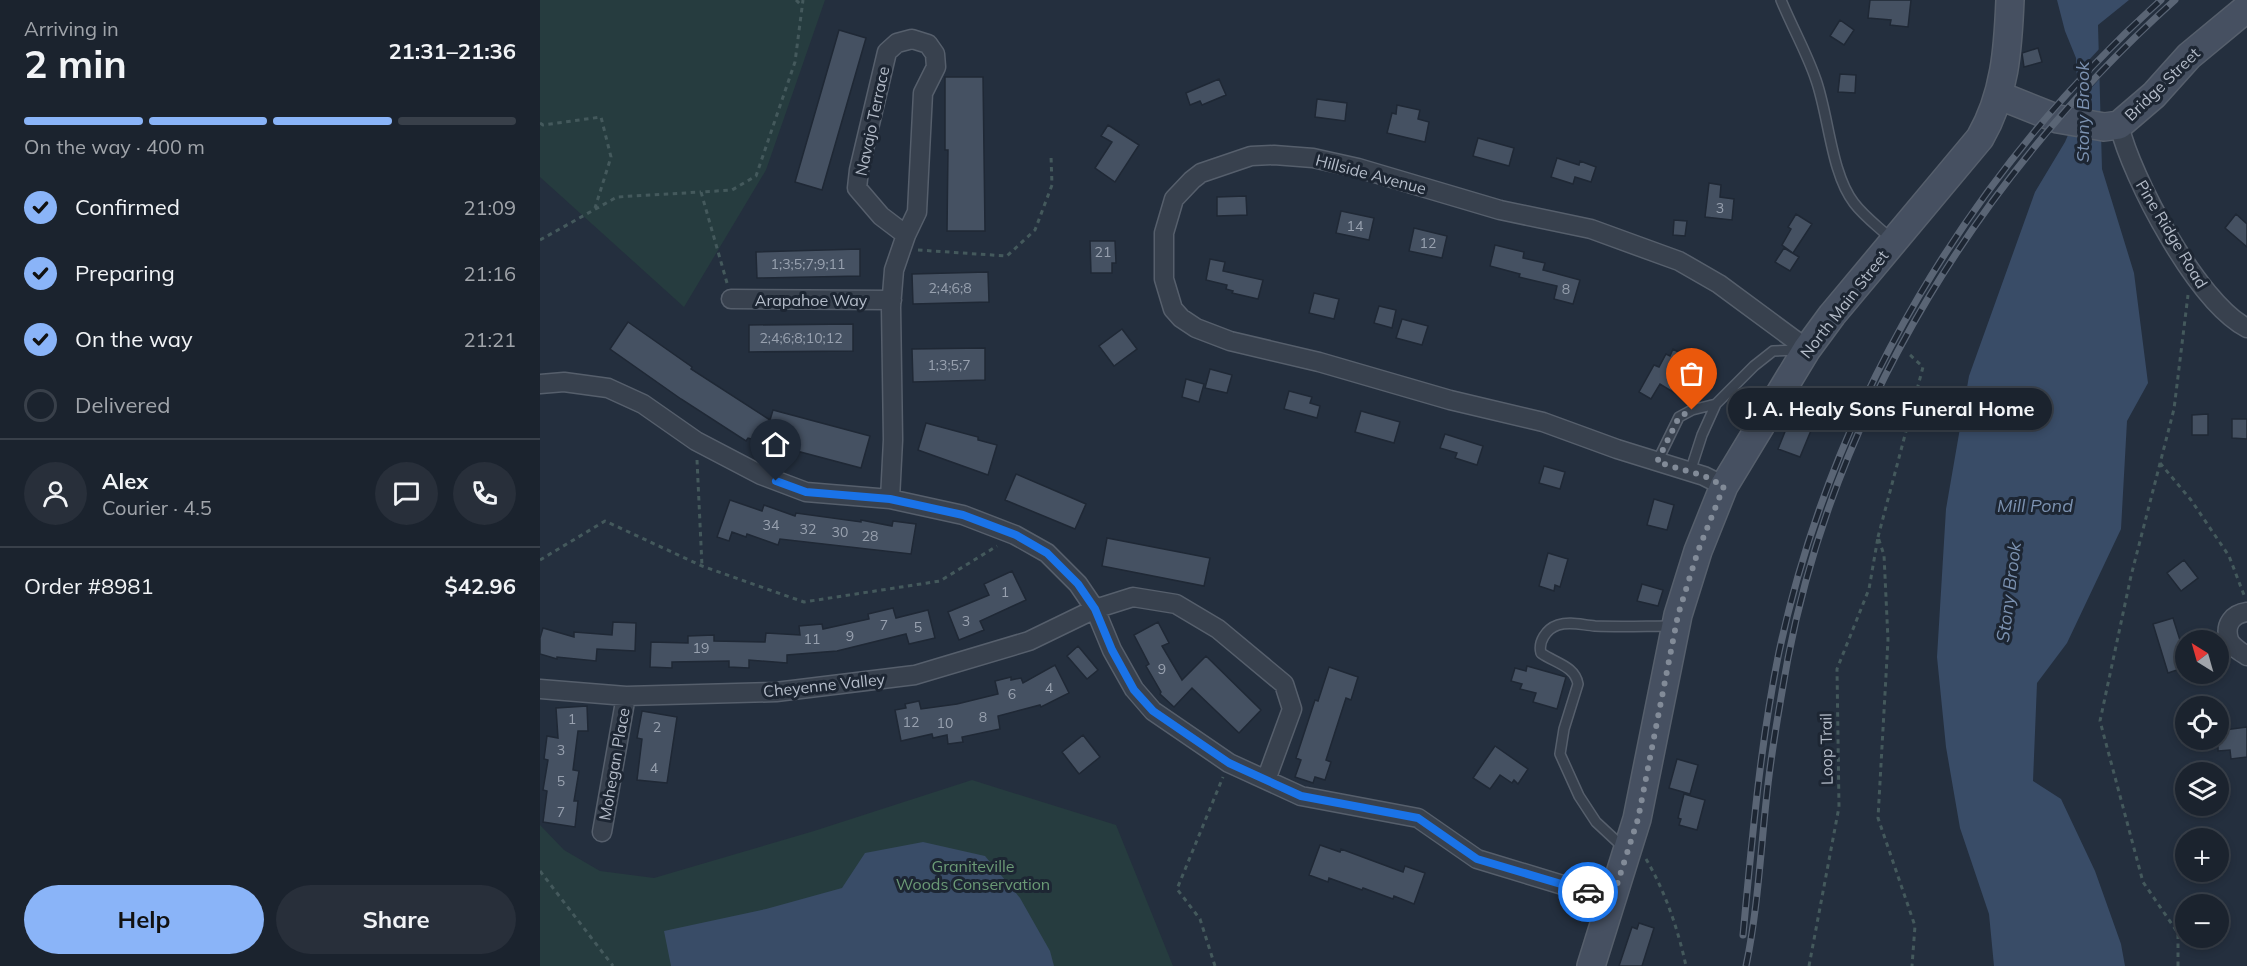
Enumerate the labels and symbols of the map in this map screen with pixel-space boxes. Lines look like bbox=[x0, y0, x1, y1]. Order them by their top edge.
street label: Bridge Street bbox=[2120, 43, 2204, 125]
water label: Stony Brook bbox=[2071, 61, 2094, 162]
street label: Navajo Terrace bbox=[851, 64, 893, 178]
street label: Hillside Avenue bbox=[1314, 150, 1428, 198]
street label: Pine Ridge Road bbox=[2132, 176, 2212, 292]
house number: 3 bbox=[1716, 199, 1724, 217]
house number: 14 bbox=[1347, 217, 1364, 235]
house number: 12 bbox=[1420, 234, 1436, 252]
house number: 21 bbox=[1095, 243, 1111, 261]
street label: North Main Street bbox=[1796, 246, 1893, 362]
house number: 1;3;5;7;9;11 bbox=[771, 255, 845, 273]
house number: 2;4;6;8 bbox=[928, 279, 972, 297]
house number: 8 bbox=[1562, 280, 1570, 298]
street label: Arapahoe Way bbox=[755, 290, 868, 310]
house number: 2;4;6;8;10;12 bbox=[759, 329, 843, 347]
pin bbox=[1666, 348, 1717, 410]
house number: 1;3;5;7 bbox=[927, 356, 971, 374]
callout: J. A. Healy Sons Funeral Home bbox=[1728, 389, 2052, 431]
pin bbox=[750, 419, 801, 481]
water label: Mill Pond bbox=[1997, 494, 2073, 517]
house number: 34 bbox=[763, 516, 780, 534]
house number: 32 bbox=[800, 520, 816, 538]
house number: 30 bbox=[832, 523, 848, 541]
house number: 28 bbox=[862, 527, 878, 545]
water label: Stony Brook bbox=[1991, 540, 2026, 643]
house number: 1 bbox=[1001, 583, 1009, 601]
house number: 3 bbox=[962, 612, 970, 630]
house number: 7 bbox=[880, 616, 888, 634]
house number: 5 bbox=[914, 618, 922, 636]
house number: 9 bbox=[846, 627, 854, 645]
house number: 11 bbox=[804, 630, 820, 648]
north arrow bbox=[2175, 630, 2229, 684]
house number: 19 bbox=[693, 639, 709, 657]
house number: 9 bbox=[1158, 660, 1166, 678]
street label: Cheyenne Valley bbox=[762, 669, 886, 701]
house number: 4 bbox=[1045, 679, 1054, 697]
house number: 6 bbox=[1008, 685, 1016, 703]
street label: Mohegan Place bbox=[594, 706, 634, 822]
house number: 8 bbox=[979, 708, 987, 726]
house number: 1 bbox=[568, 710, 576, 728]
house number: 12 bbox=[903, 713, 919, 731]
street label: Loop Trail bbox=[1815, 713, 1837, 785]
house number: 10 bbox=[937, 714, 953, 732]
house number: 2 bbox=[653, 718, 661, 736]
house number: 3 bbox=[557, 741, 565, 759]
house number: 4 bbox=[650, 759, 659, 777]
house number: 5 bbox=[557, 772, 565, 790]
house number: 7 bbox=[557, 803, 565, 821]
park label: Graniteville Woods Conservation bbox=[896, 856, 1050, 894]
courier bbox=[1558, 862, 1618, 922]

